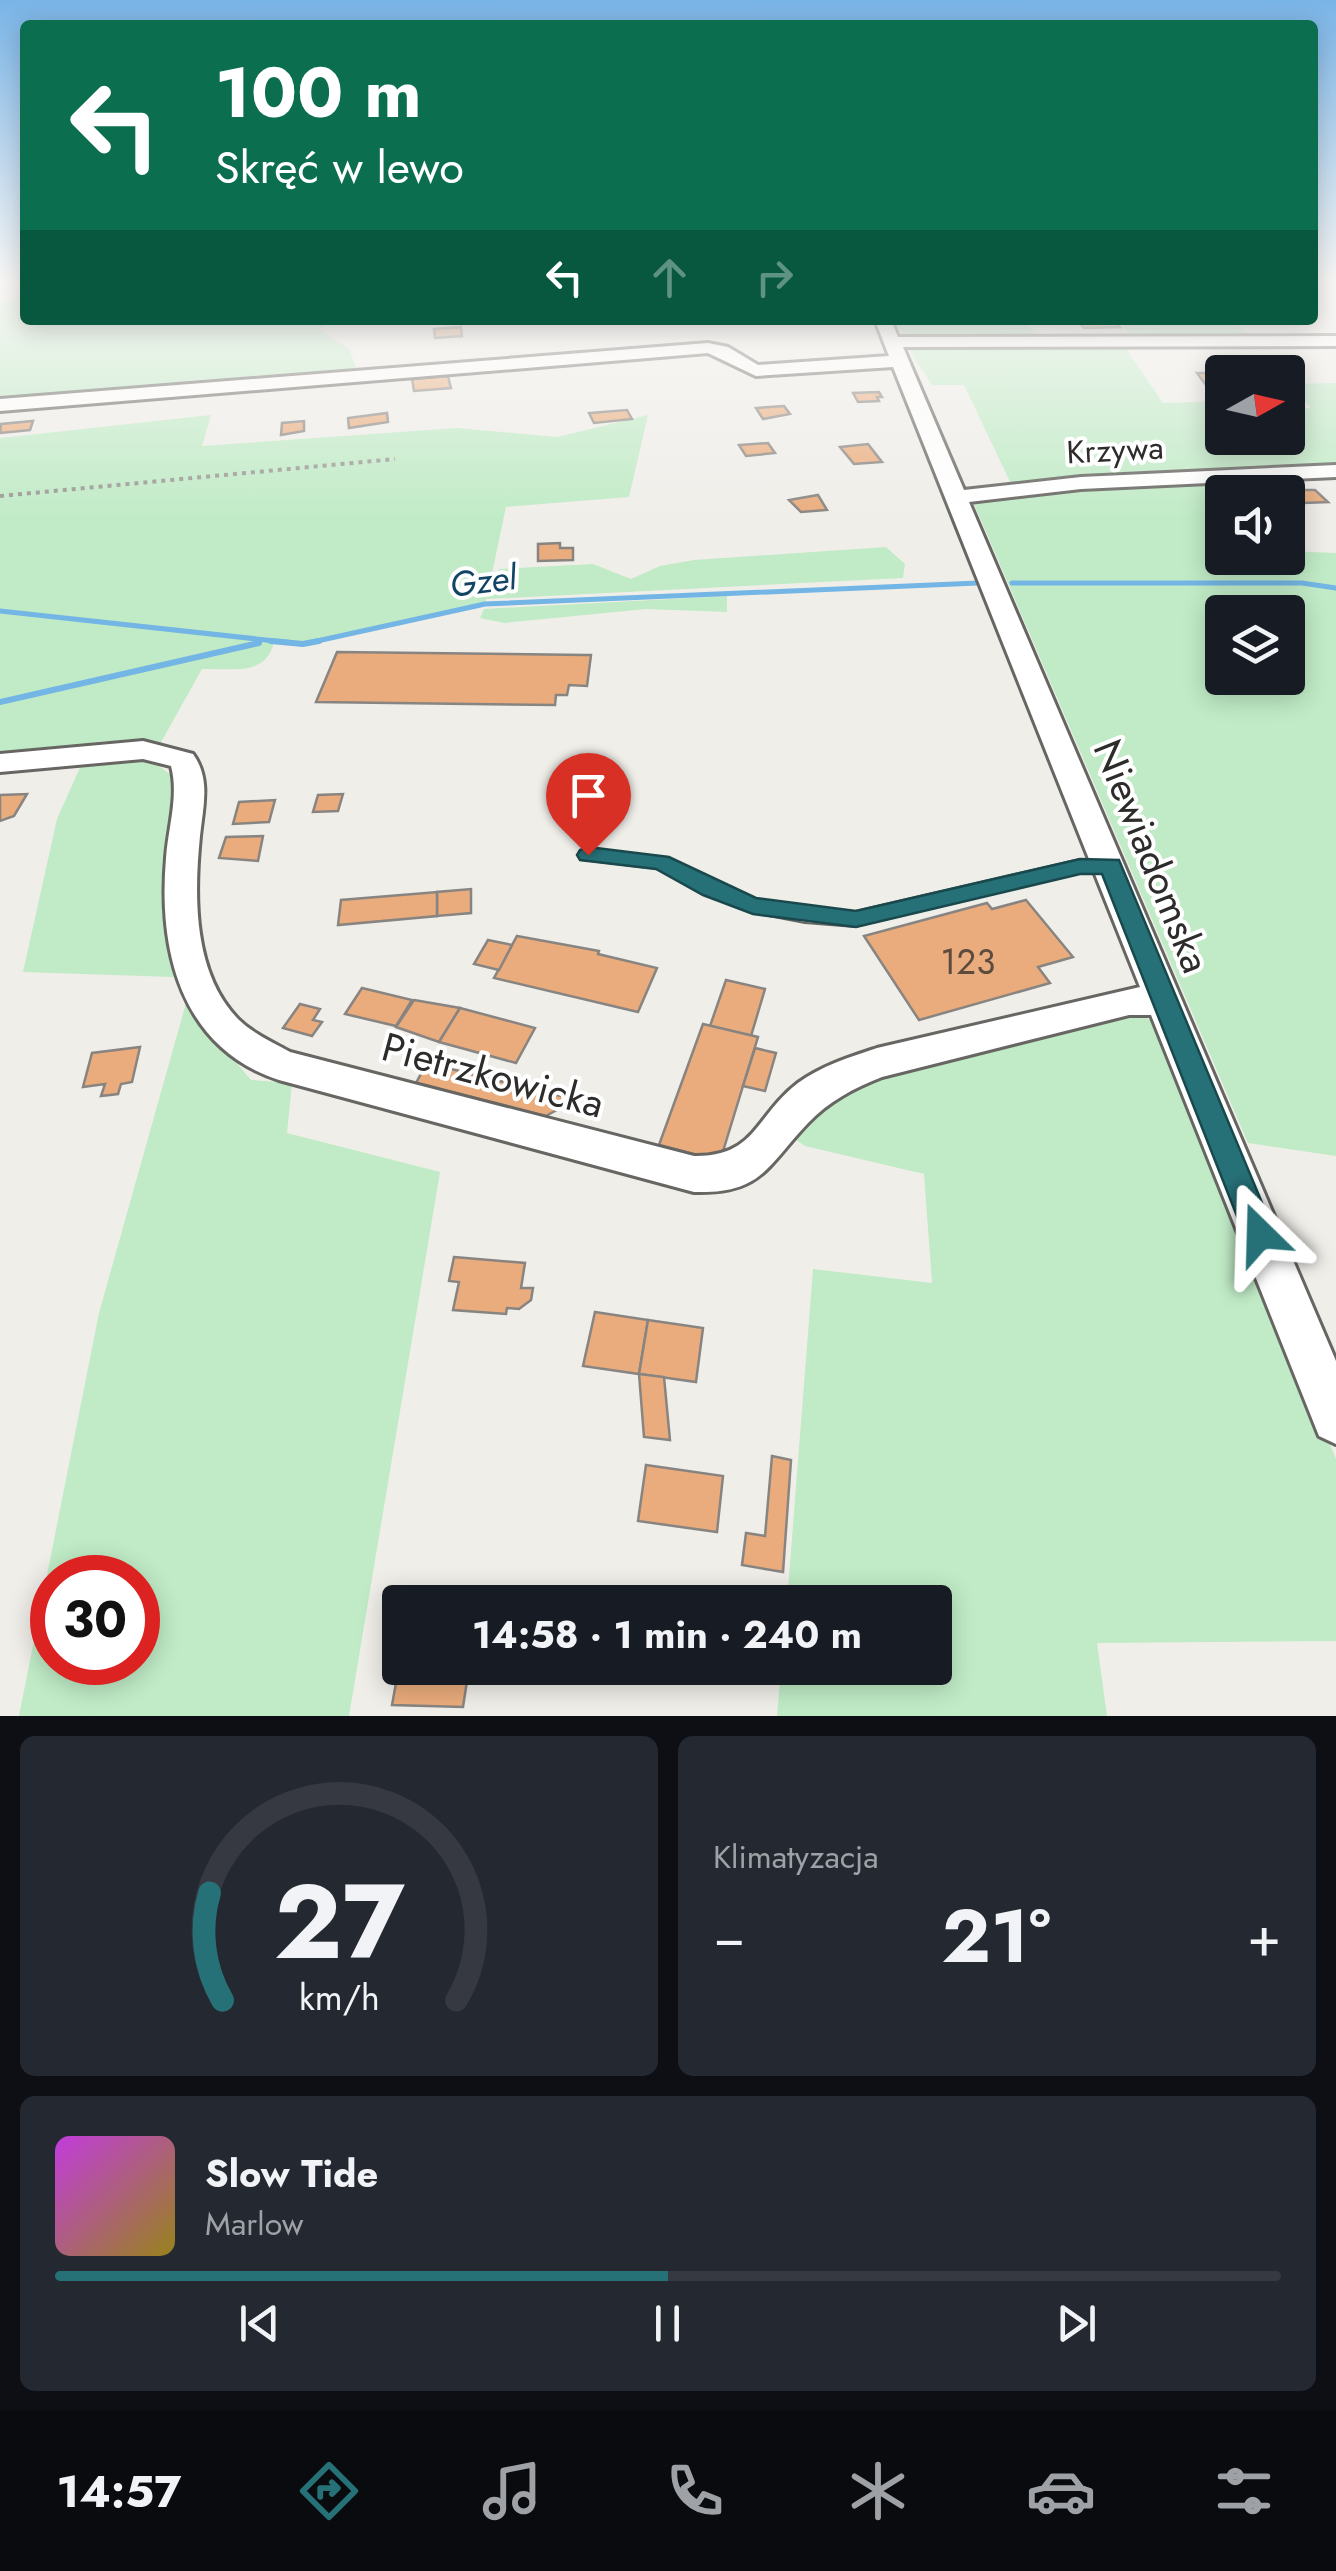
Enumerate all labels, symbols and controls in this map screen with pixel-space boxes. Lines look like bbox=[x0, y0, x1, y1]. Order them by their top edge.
text: 100 m bbox=[215, 42, 422, 143]
icon: left bbox=[50, 60, 180, 190]
text: Skręć w lewo bbox=[215, 135, 464, 200]
icon: left bbox=[537, 250, 592, 305]
icon: ahead bbox=[642, 250, 697, 305]
icon: right bbox=[747, 250, 802, 305]
north arrow bbox=[1205, 355, 1305, 455]
map controls bbox=[1205, 355, 1305, 695]
street label: Krzywa bbox=[1065, 424, 1165, 476]
button: sound bbox=[1205, 475, 1305, 575]
water label: Gzel bbox=[447, 552, 521, 610]
button: layers bbox=[1205, 595, 1305, 695]
street label: Niewiadomska bbox=[1079, 731, 1225, 981]
pin bbox=[546, 753, 631, 856]
icon: arrive bbox=[561, 768, 616, 823]
house number: 123 bbox=[941, 937, 995, 987]
street label: Pietrzkowicka bbox=[376, 1018, 610, 1132]
position arrow bbox=[1208, 1182, 1312, 1286]
speed limit sign: 30 bbox=[30, 1555, 160, 1685]
text: 14:58 · 1 min · 240 m bbox=[472, 1607, 862, 1662]
text: Klimatyzacja bbox=[713, 1834, 879, 1880]
text: 27 bbox=[274, 1847, 405, 1997]
text: 21° bbox=[941, 1882, 1051, 1990]
text: − bbox=[713, 1897, 745, 1977]
text: + bbox=[1247, 1897, 1281, 1977]
text: km/h bbox=[299, 1972, 379, 2023]
text: Slow Tide bbox=[205, 2146, 378, 2201]
text: Marlow bbox=[205, 2201, 303, 2247]
icon: previous bbox=[232, 2296, 287, 2351]
icon: pause bbox=[640, 2296, 695, 2351]
icon: next bbox=[1049, 2296, 1104, 2351]
icon: directions bbox=[294, 2456, 364, 2526]
icon: music bbox=[477, 2456, 547, 2526]
icon: phone bbox=[660, 2456, 730, 2526]
icon: climate bbox=[843, 2456, 913, 2526]
icon: car bbox=[1026, 2456, 1096, 2526]
icon: filters bbox=[1209, 2456, 1279, 2526]
text: 14:57 bbox=[57, 2459, 181, 2524]

